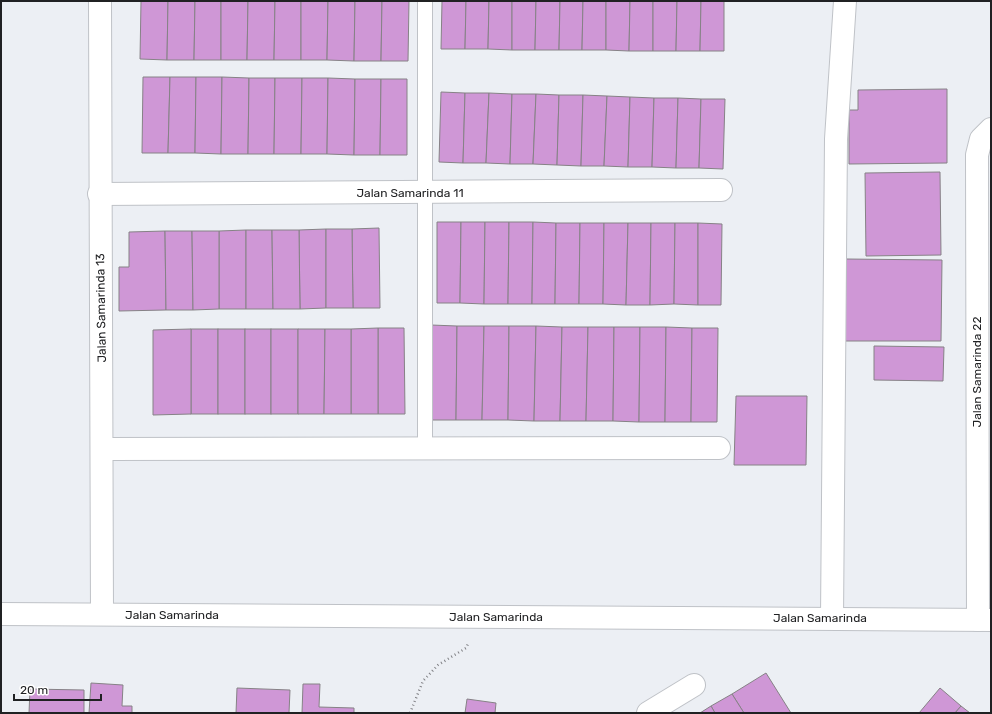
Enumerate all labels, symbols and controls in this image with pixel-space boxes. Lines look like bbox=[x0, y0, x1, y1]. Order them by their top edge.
street label: Jalan Samarinda 11 bbox=[356, 186, 464, 200]
street label: Jalan Samarinda 13 bbox=[93, 253, 109, 363]
street label: Jalan Samarinda 22 bbox=[970, 317, 984, 427]
street label: Jalan Samarinda bbox=[125, 608, 219, 622]
street label: Jalan Samarinda bbox=[449, 610, 543, 624]
street label: Jalan Samarinda bbox=[773, 611, 867, 625]
scale bar bbox=[14, 676, 101, 702]
text: 20 m bbox=[20, 683, 48, 697]

